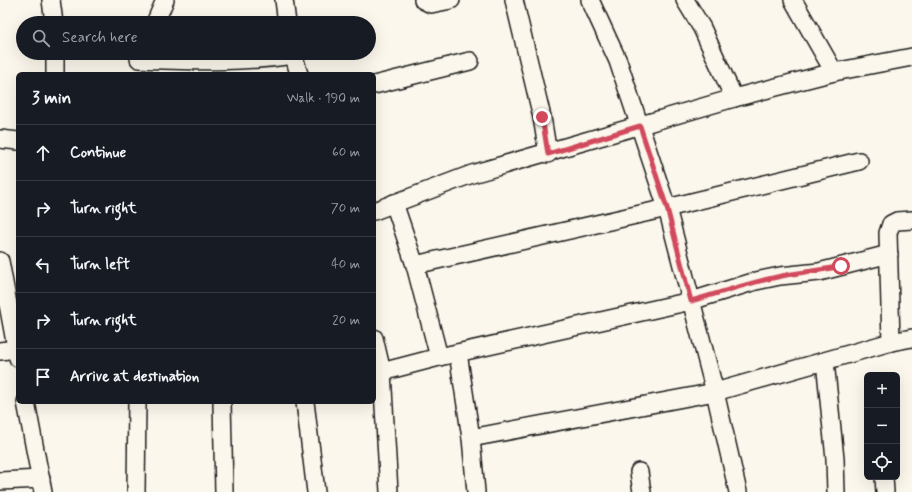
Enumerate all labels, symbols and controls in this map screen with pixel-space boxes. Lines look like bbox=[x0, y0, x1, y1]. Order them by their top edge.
search box bbox=[16, 16, 376, 60]
icon: search bbox=[30, 27, 52, 49]
text: Search here bbox=[62, 28, 138, 48]
text: 3 min bbox=[32, 87, 71, 109]
text: Walk · 190 m bbox=[287, 90, 360, 107]
route end bbox=[533, 108, 551, 126]
icon: ahead bbox=[32, 142, 54, 164]
text: Continue bbox=[70, 143, 126, 163]
text: 60 m bbox=[332, 144, 360, 161]
icon: right bbox=[32, 198, 54, 220]
text: Turn right bbox=[70, 199, 137, 219]
text: 70 m bbox=[331, 200, 360, 217]
icon: left bbox=[32, 254, 54, 276]
text: Turn left bbox=[70, 255, 130, 275]
text: 40 m bbox=[331, 256, 360, 273]
route start bbox=[832, 257, 850, 275]
icon: right bbox=[32, 310, 54, 332]
text: Turn right bbox=[70, 311, 137, 331]
text: 20 m bbox=[332, 312, 360, 329]
icon: arrive bbox=[32, 366, 54, 388]
text: Arrive at destination bbox=[70, 367, 199, 387]
map controls bbox=[864, 372, 900, 480]
button: + bbox=[864, 372, 900, 408]
button: − bbox=[864, 408, 900, 444]
button: locate bbox=[864, 444, 900, 480]

